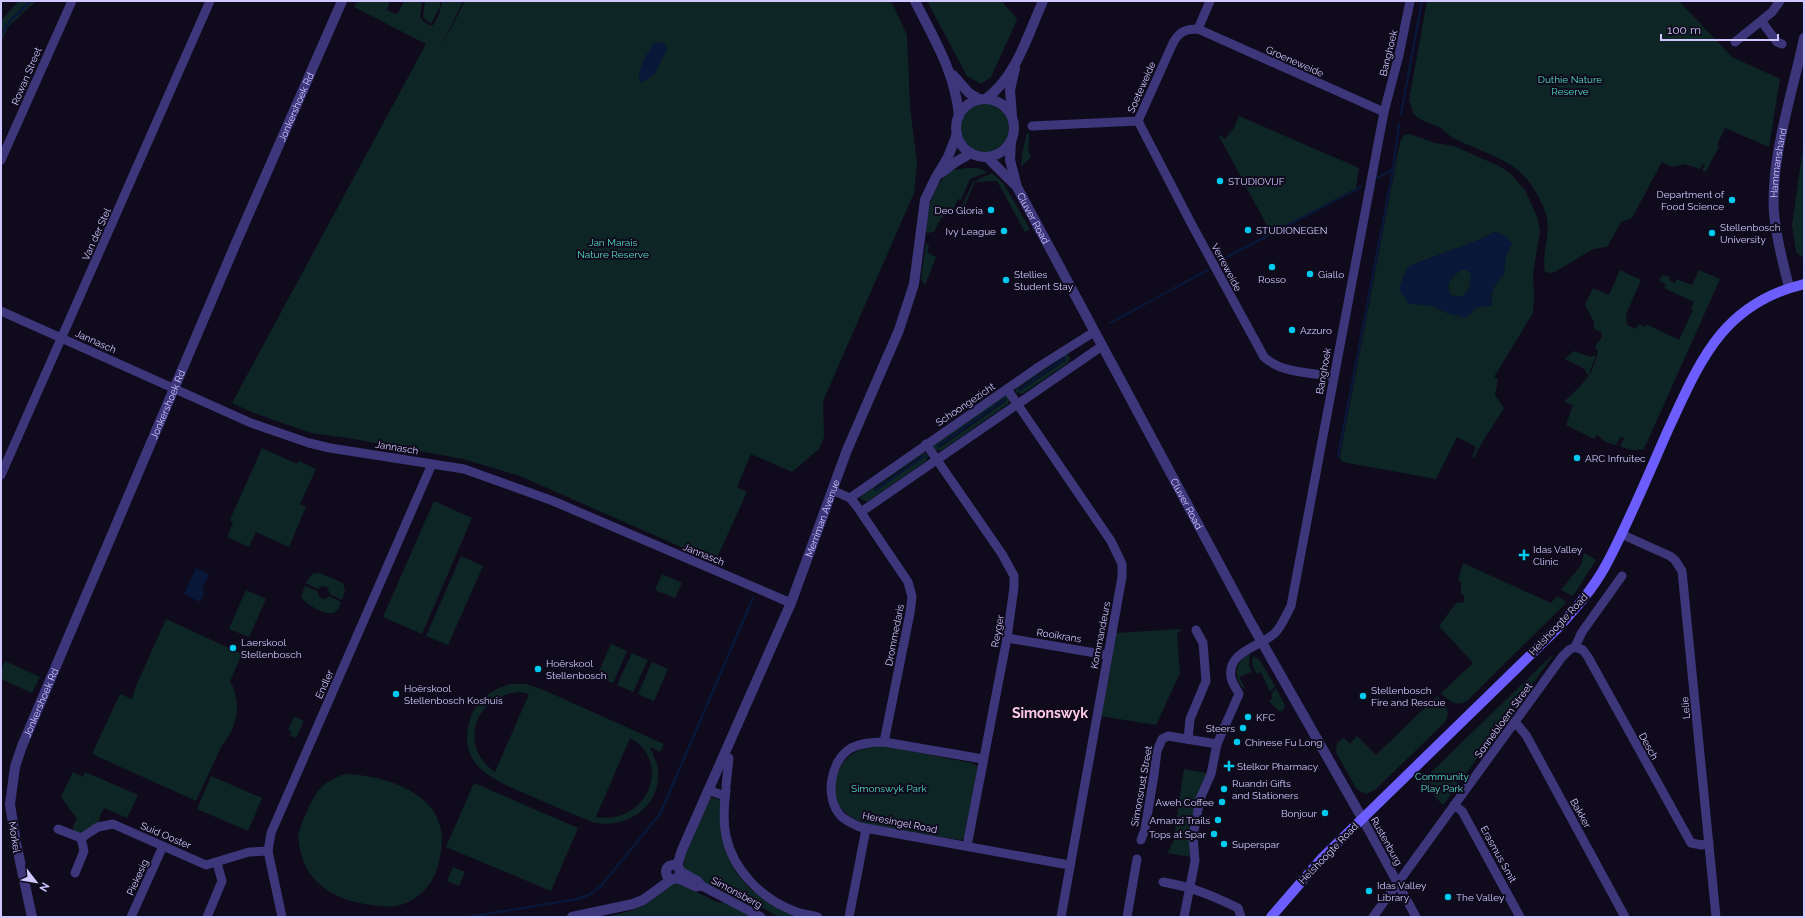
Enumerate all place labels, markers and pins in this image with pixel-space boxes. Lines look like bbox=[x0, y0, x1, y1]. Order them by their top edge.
marker: STUDIOVIJF bbox=[1215, 176, 1225, 186]
place label: STUDIOVIJF bbox=[1228, 176, 1285, 187]
place label: Department of Food Science bbox=[1657, 189, 1725, 212]
marker: Department of Food Science bbox=[1727, 195, 1737, 205]
place label: Deo Gloria bbox=[935, 205, 983, 216]
marker: Deo Gloria bbox=[986, 205, 996, 215]
place label: Stellenbosch University bbox=[1720, 222, 1781, 245]
marker: STUDIONEGEN bbox=[1243, 225, 1253, 235]
place label: STUDIONEGEN bbox=[1256, 225, 1327, 236]
place label: Ivy League bbox=[945, 226, 996, 237]
marker: Ivy League bbox=[999, 226, 1009, 236]
marker: Stellenbosch University bbox=[1707, 228, 1717, 238]
marker: Rosso bbox=[1267, 262, 1277, 272]
place label: Stellies Student Stay bbox=[1014, 269, 1074, 292]
marker: Giallo bbox=[1305, 269, 1315, 279]
place label: Giallo bbox=[1318, 269, 1344, 280]
place label: Rosso bbox=[1258, 274, 1286, 285]
marker: Stellies Student Stay bbox=[1001, 275, 1011, 285]
marker: Azzuro bbox=[1287, 325, 1297, 335]
place label: Azzuro bbox=[1300, 325, 1332, 336]
marker: ARC Infruitec bbox=[1572, 453, 1582, 463]
place label: ARC Infruitec bbox=[1585, 453, 1646, 464]
place label: Idas Valley Clinic bbox=[1533, 544, 1583, 567]
marker: Idas Valley Clinic bbox=[1518, 549, 1530, 561]
place label: Laerskool Stellenbosch bbox=[241, 637, 302, 660]
marker: Laerskool Stellenbosch bbox=[228, 643, 238, 653]
place label: Hoërskool Stellenbosch bbox=[546, 658, 607, 681]
marker: Hoërskool Stellenbosch bbox=[533, 664, 543, 674]
place label: Hoërskool Stellenbosch Koshuis bbox=[404, 683, 503, 706]
place label: Stellenbosch Fire and Rescue bbox=[1371, 685, 1445, 708]
marker: Hoërskool Stellenbosch Koshuis bbox=[391, 689, 401, 699]
marker: Stellenbosch Fire and Rescue bbox=[1358, 691, 1368, 701]
marker: KFC bbox=[1243, 712, 1253, 722]
place label: KFC bbox=[1256, 712, 1275, 723]
place label: Steers bbox=[1206, 723, 1235, 734]
marker: Steers bbox=[1238, 723, 1248, 733]
marker: Chinese Fu Long bbox=[1232, 737, 1242, 747]
place label: Chinese Fu Long bbox=[1245, 737, 1323, 748]
marker: Stelkor Pharmacy bbox=[1224, 761, 1234, 771]
place label: Stelkor Pharmacy bbox=[1237, 761, 1319, 772]
place label: Ruandri Gifts and Stationers bbox=[1232, 778, 1298, 801]
marker: Ruandri Gifts and Stationers bbox=[1219, 784, 1229, 794]
place label: Aweh Coffee bbox=[1155, 797, 1214, 808]
marker: Aweh Coffee bbox=[1217, 797, 1227, 807]
place label: Bonjour bbox=[1281, 808, 1317, 819]
marker: Bonjour bbox=[1320, 808, 1330, 818]
place label: Amanzi Trails bbox=[1150, 815, 1210, 826]
marker: Amanzi Trails bbox=[1213, 815, 1223, 825]
place label: Tops at Spar bbox=[1149, 829, 1206, 840]
marker: Tops at Spar bbox=[1209, 829, 1219, 839]
marker: Superspar bbox=[1219, 839, 1229, 849]
place label: Superspar bbox=[1232, 839, 1280, 850]
place label: Idas Valley Library bbox=[1377, 880, 1427, 903]
marker: Idas Valley Library bbox=[1364, 886, 1374, 896]
marker: The Valley bbox=[1443, 892, 1453, 902]
place label: The Valley bbox=[1456, 892, 1505, 903]

